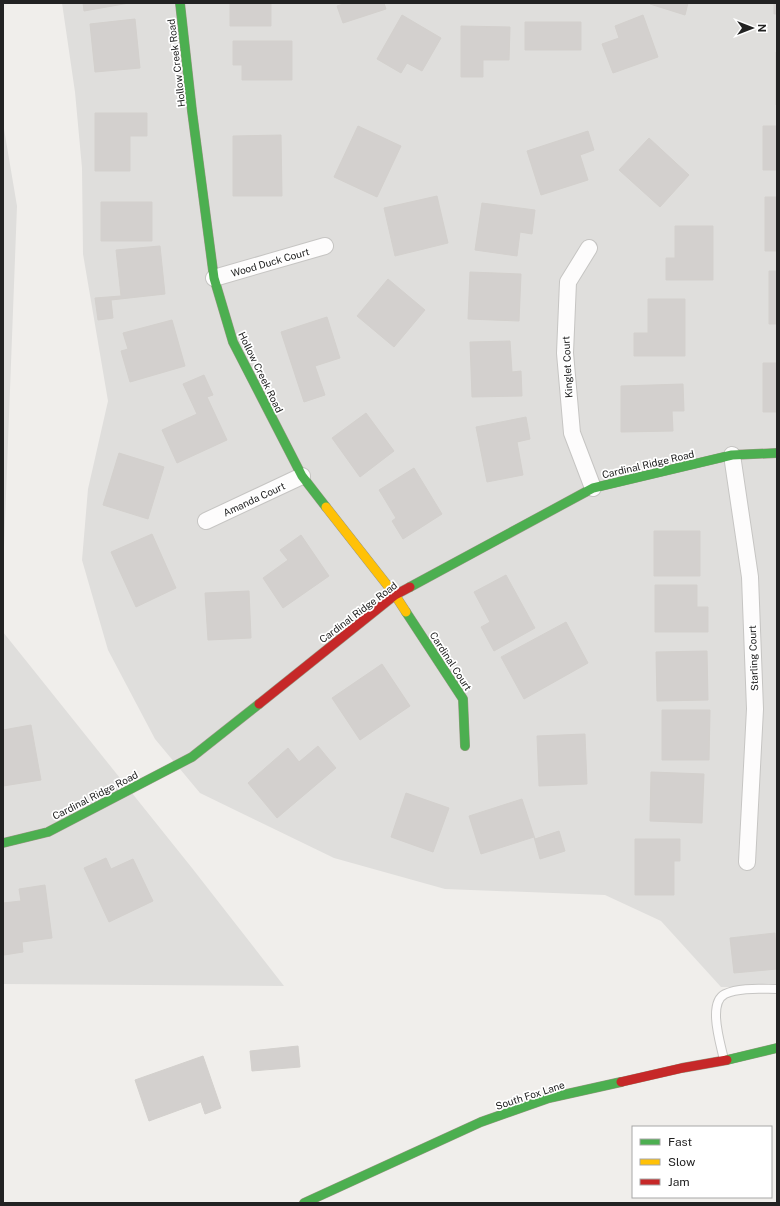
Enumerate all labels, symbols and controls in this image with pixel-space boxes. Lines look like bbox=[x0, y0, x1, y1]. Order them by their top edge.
north arrow bbox=[732, 8, 772, 48]
street label: Hollow Creek Road bbox=[165, 18, 187, 108]
text: N bbox=[756, 24, 768, 32]
street label: Wood Duck Court bbox=[229, 245, 311, 279]
street label: Hollow Creek Road bbox=[236, 330, 286, 414]
street label: Kinglet Court bbox=[559, 336, 575, 398]
street label: Cardinal Ridge Road bbox=[601, 448, 695, 480]
street label: Amanda Court bbox=[221, 479, 287, 519]
street label: Cardinal Ridge Road bbox=[317, 579, 399, 645]
street label: Starling Court bbox=[746, 625, 760, 691]
street label: Cardinal Court bbox=[428, 629, 474, 693]
street label: Cardinal Ridge Road bbox=[50, 768, 140, 822]
street label: South Fox Lane bbox=[494, 1078, 566, 1112]
legend bbox=[632, 1126, 772, 1198]
text: Fast bbox=[668, 1135, 693, 1149]
text: Slow bbox=[668, 1155, 696, 1169]
text: Jam bbox=[668, 1175, 690, 1189]

